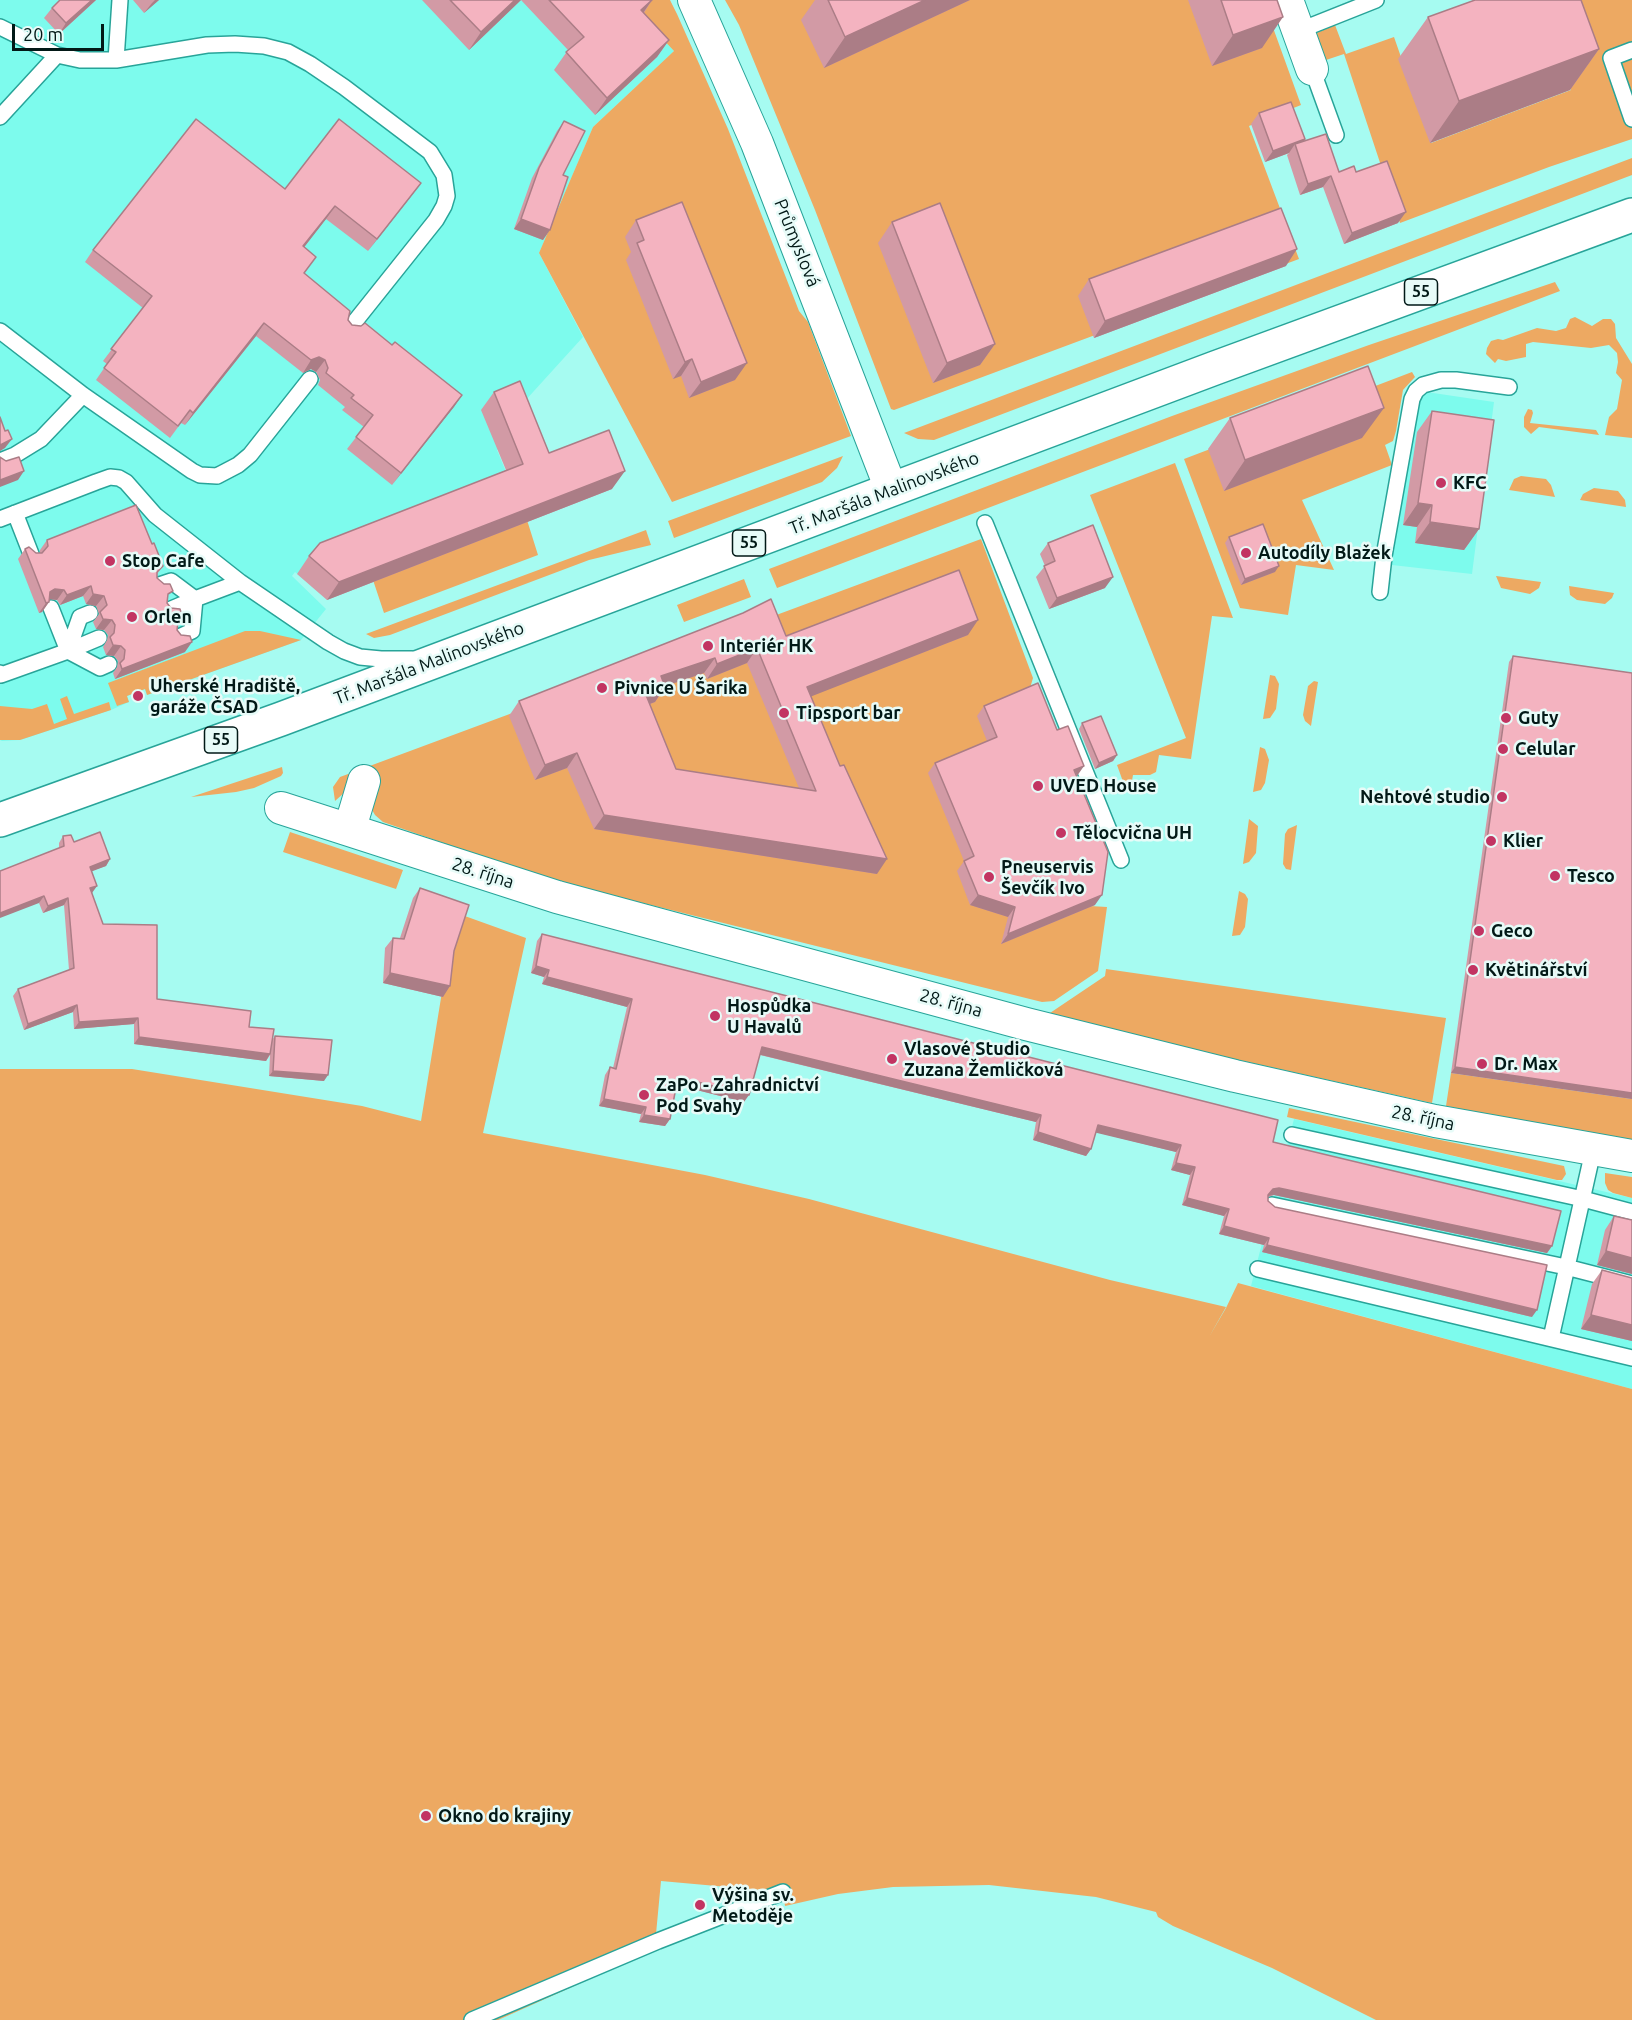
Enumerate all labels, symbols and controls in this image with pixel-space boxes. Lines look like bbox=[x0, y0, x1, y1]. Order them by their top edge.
scale bar bbox=[15, 12, 106, 50]
text: 20 m bbox=[23, 24, 63, 44]
street label: Průmyslová bbox=[770, 196, 824, 290]
road number: 55 bbox=[1404, 279, 1438, 305]
street label: Tř. Maršála Malinovského bbox=[786, 447, 982, 539]
place label: KFC bbox=[1453, 472, 1486, 494]
marker: KFC bbox=[1434, 476, 1448, 490]
road number: 55 bbox=[732, 530, 766, 556]
place label: Autodíly Blažek bbox=[1258, 542, 1391, 564]
marker: Autodíly Blažek bbox=[1239, 546, 1253, 560]
place label: Stop Cafe bbox=[122, 550, 205, 572]
marker: Stop Cafe bbox=[103, 554, 117, 568]
place label: Orlen bbox=[144, 606, 192, 628]
marker: Orlen bbox=[125, 610, 139, 624]
street label: Tř. Maršála Malinovského bbox=[331, 617, 527, 709]
place label: Interiér HK bbox=[720, 635, 813, 657]
marker: Interiér HK bbox=[701, 639, 715, 653]
place label: Uherské Hradiště, garáže ČSAD bbox=[150, 675, 300, 718]
place label: Pivnice U Šarika bbox=[614, 677, 748, 699]
marker: Pivnice U Šarika bbox=[595, 681, 609, 695]
marker: Uherské Hradiště, garáže ČSAD bbox=[131, 689, 145, 703]
place label: Tipsport bar bbox=[796, 702, 901, 724]
marker: Tipsport bar bbox=[777, 706, 791, 720]
place label: Guty bbox=[1518, 707, 1558, 729]
marker: Guty bbox=[1499, 711, 1513, 725]
road number: 55 bbox=[204, 727, 238, 753]
place label: Celular bbox=[1515, 738, 1576, 760]
marker: Celular bbox=[1496, 742, 1510, 756]
place label: UVED House bbox=[1050, 775, 1157, 797]
marker: UVED House bbox=[1031, 779, 1045, 793]
place label: Nehtové studio bbox=[1360, 786, 1490, 808]
marker: Nehtové studio bbox=[1495, 790, 1509, 804]
place label: Tělocvična UH bbox=[1073, 822, 1192, 844]
marker: Tělocvična UH bbox=[1054, 826, 1068, 840]
place label: Klier bbox=[1503, 830, 1543, 852]
marker: Klier bbox=[1484, 834, 1498, 848]
street label: 28. října bbox=[449, 853, 517, 893]
place label: Pneuservis Ševčík Ivo bbox=[1001, 856, 1094, 898]
place label: Tesco bbox=[1567, 865, 1615, 887]
marker: Tesco bbox=[1548, 869, 1562, 883]
marker: Pneuservis Ševčík Ivo bbox=[982, 870, 996, 884]
place label: Geco bbox=[1491, 920, 1533, 942]
marker: Geco bbox=[1472, 924, 1486, 938]
place label: Květinářství bbox=[1485, 959, 1588, 981]
marker: Květinářství bbox=[1466, 963, 1480, 977]
street label: 28. října bbox=[917, 984, 985, 1022]
place label: Hospůdka U Havalů bbox=[727, 995, 811, 1038]
marker: Hospůdka U Havalů bbox=[708, 1009, 722, 1023]
place label: Vlasové Studio Zuzana Žemličková bbox=[904, 1038, 1063, 1080]
marker: Vlasové Studio Zuzana Žemličková bbox=[885, 1052, 899, 1066]
place label: Dr. Max bbox=[1494, 1053, 1558, 1075]
marker: Dr. Max bbox=[1475, 1057, 1489, 1071]
place label: ZaPo - Zahradnictví Pod Svahy bbox=[656, 1074, 819, 1116]
marker: ZaPo - Zahradnictví Pod Svahy bbox=[637, 1088, 651, 1102]
street label: 28. října bbox=[1389, 1101, 1457, 1135]
place label: Okno do krajiny bbox=[438, 1805, 571, 1827]
marker: Okno do krajiny bbox=[419, 1809, 433, 1823]
place label: Výšina sv. Metoděje bbox=[712, 1884, 794, 1926]
marker: Výšina sv. Metoděje bbox=[693, 1898, 707, 1912]

